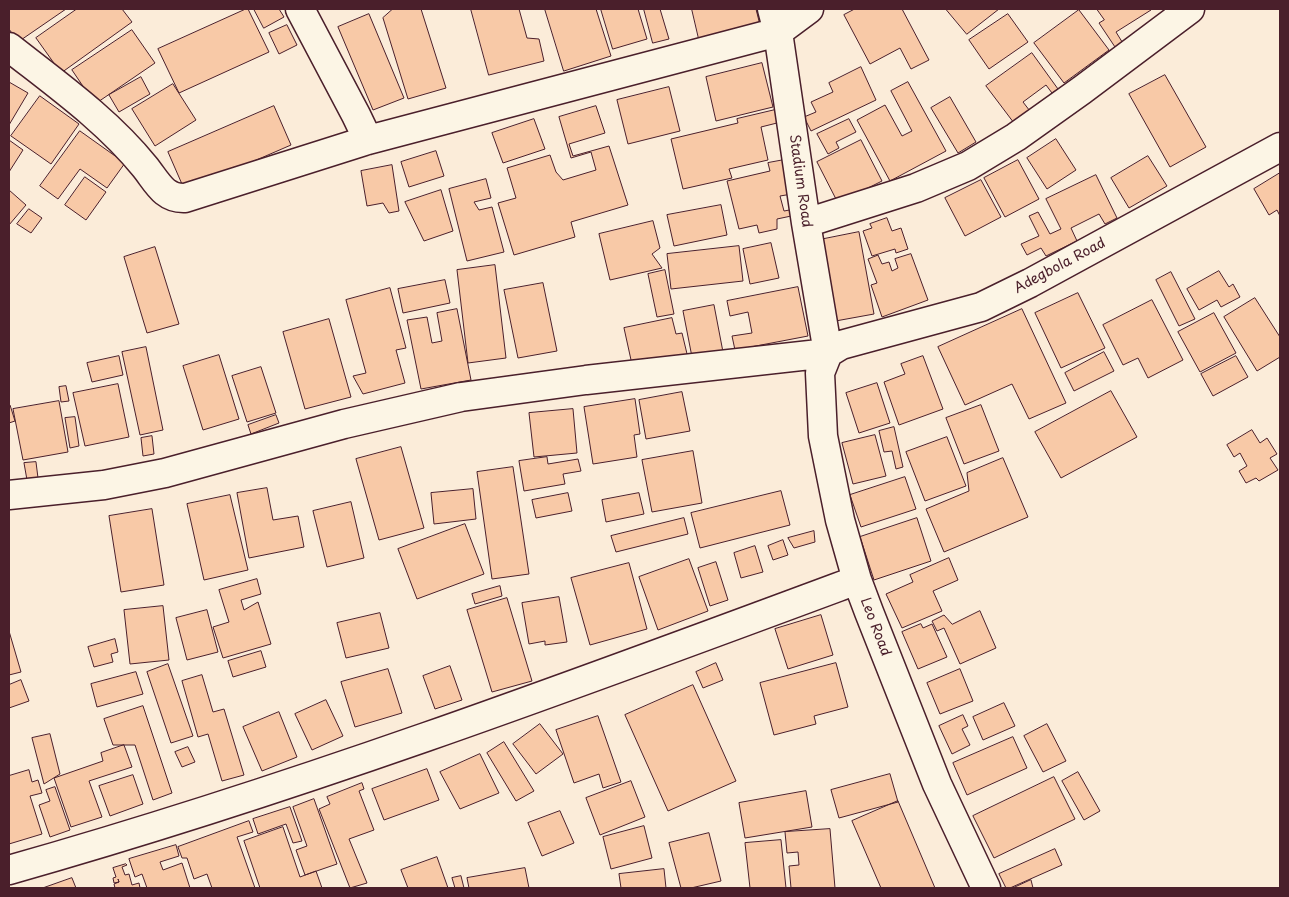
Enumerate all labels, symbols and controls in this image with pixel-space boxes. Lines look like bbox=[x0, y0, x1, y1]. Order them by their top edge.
street label: Stadium Road bbox=[785, 133, 815, 229]
street label: Adegbola Road bbox=[1011, 235, 1109, 297]
street label: Leo Road bbox=[856, 595, 894, 659]

